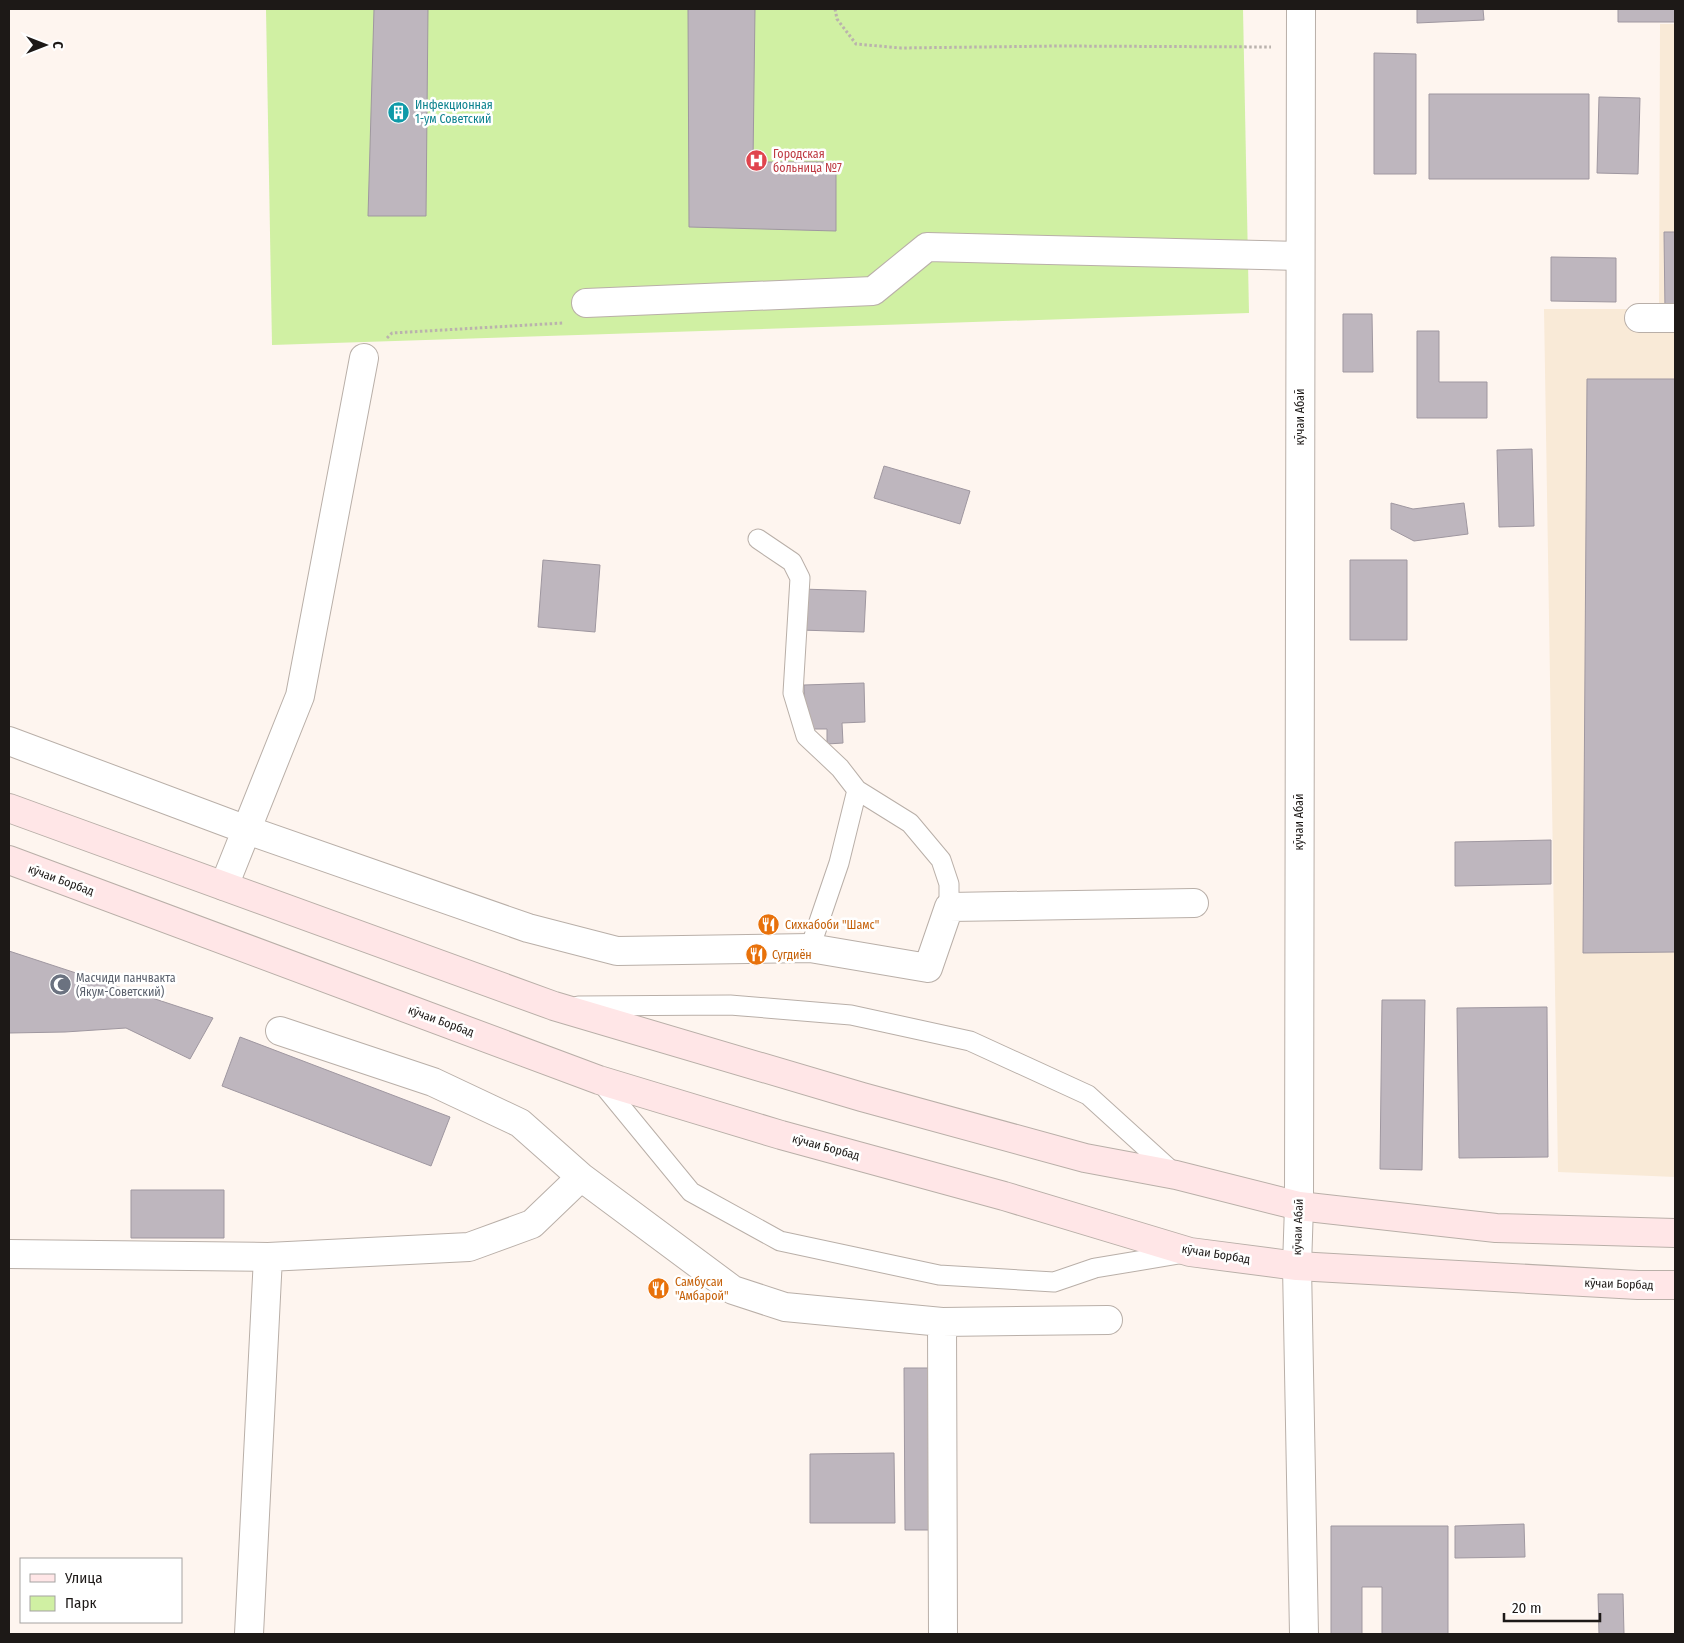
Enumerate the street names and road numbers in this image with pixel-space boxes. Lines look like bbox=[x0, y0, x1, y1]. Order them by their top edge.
street label: кӯчаи Абаӣ bbox=[1293, 389, 1307, 445]
street label: кӯчаи Абаӣ bbox=[1292, 794, 1306, 850]
street label: кӯчаи Борбад bbox=[26, 862, 96, 898]
street label: кӯчаи Борбад bbox=[406, 1003, 476, 1039]
street label: кӯчаи Борбад bbox=[791, 1131, 861, 1163]
street label: кӯчаи Абаӣ bbox=[1290, 1198, 1306, 1256]
street label: кӯчаи Борбад bbox=[1181, 1242, 1251, 1266]
street label: кӯчаи Борбад bbox=[1584, 1276, 1654, 1292]

